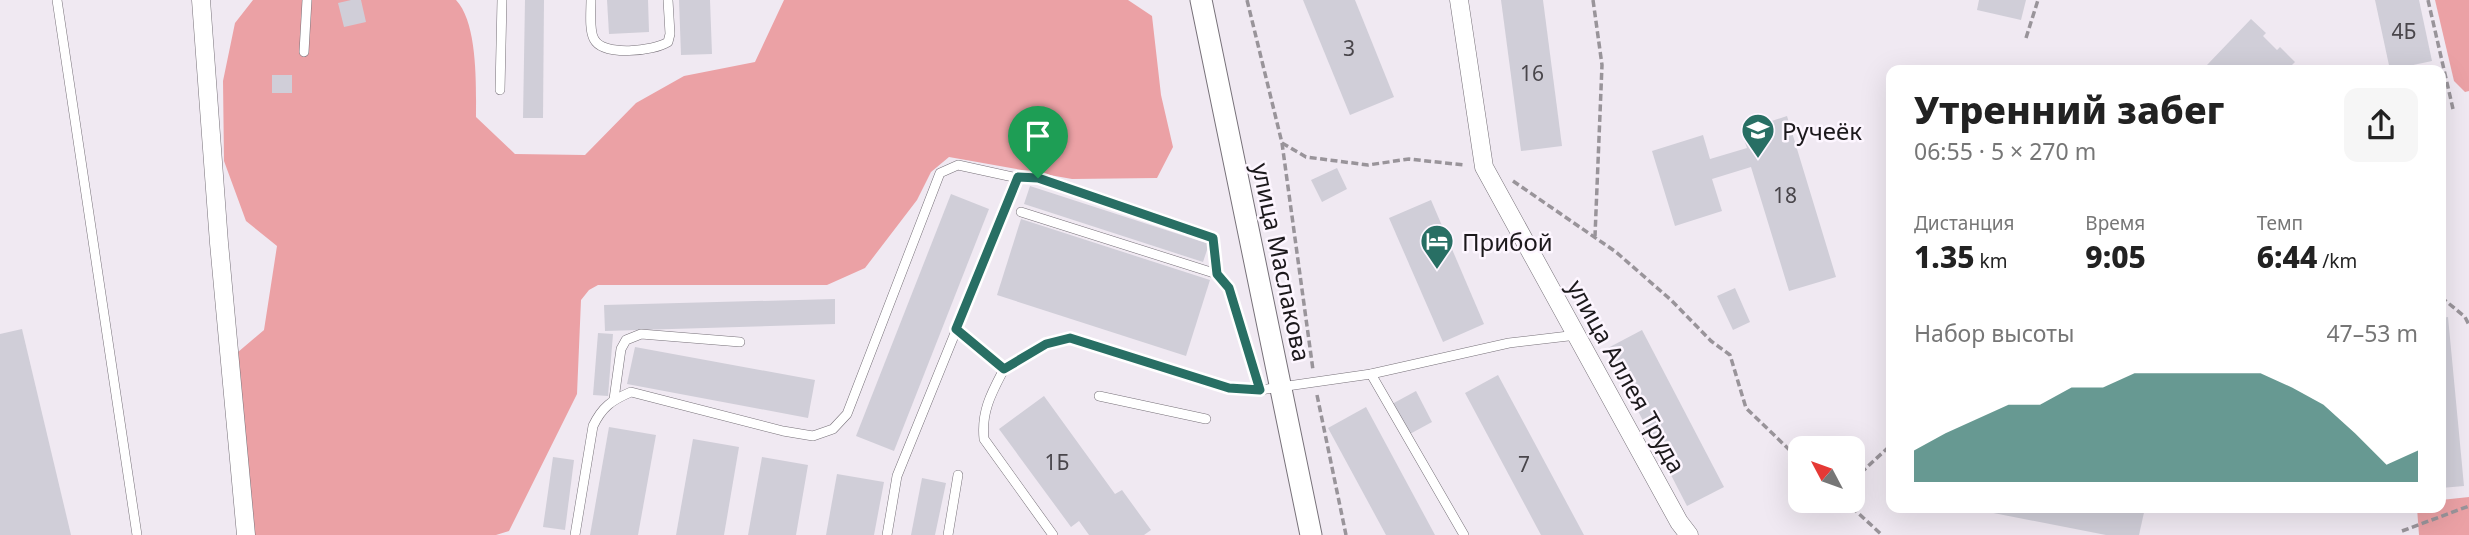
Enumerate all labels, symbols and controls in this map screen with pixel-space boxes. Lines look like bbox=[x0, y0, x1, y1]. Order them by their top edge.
house number: 4Б bbox=[2392, 17, 2416, 45]
house number: 3 bbox=[1343, 34, 1355, 62]
house number: 16 bbox=[1520, 59, 1544, 87]
text: Утренний забег bbox=[1914, 83, 2224, 135]
button: share bbox=[2344, 88, 2418, 162]
pin bbox=[1008, 106, 1068, 178]
school or university icon: Ручеёк bbox=[1739, 111, 1777, 160]
place label: Ручеёк bbox=[1782, 114, 1862, 147]
icon: arrive bbox=[1019, 117, 1057, 155]
text: 06:55 · 5 × 270 m bbox=[1914, 135, 2096, 167]
street label: улица Маслакова bbox=[1245, 160, 1319, 364]
house number: 18 bbox=[1773, 181, 1797, 209]
text: Дистанция bbox=[1914, 210, 2014, 236]
text: Время bbox=[2085, 210, 2145, 236]
text: Темп bbox=[2257, 210, 2303, 236]
hotel icon: Прибой bbox=[1418, 222, 1456, 271]
place label: Прибой bbox=[1462, 225, 1553, 258]
text: 1.35 bbox=[1914, 236, 1975, 277]
text: 9:05 bbox=[2085, 236, 2146, 277]
text: 6:44 bbox=[2257, 236, 2317, 277]
text: km bbox=[1975, 248, 2007, 274]
text: /km bbox=[2317, 248, 2357, 274]
street label: улица Аллея Труда bbox=[1560, 273, 1694, 479]
text: Набор высоты bbox=[1914, 317, 2074, 349]
text: 47–53 m bbox=[2326, 317, 2418, 349]
north arrow bbox=[1788, 436, 1866, 513]
map controls bbox=[1788, 436, 1865, 513]
house number: 1Б bbox=[1045, 448, 1069, 476]
house number: 7 bbox=[1518, 450, 1530, 478]

